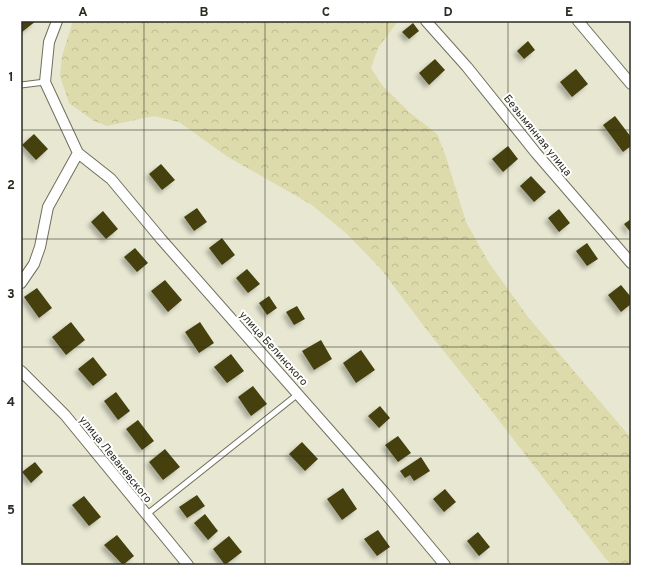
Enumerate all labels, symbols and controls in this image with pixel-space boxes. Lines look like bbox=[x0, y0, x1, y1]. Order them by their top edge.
text: A bbox=[78, 5, 88, 21]
text: B bbox=[200, 5, 209, 21]
text: C bbox=[322, 5, 330, 21]
text: D bbox=[443, 5, 453, 21]
text: E bbox=[565, 5, 573, 21]
text: 1 bbox=[8, 70, 14, 86]
street label: Безымянная улица bbox=[500, 92, 575, 179]
text: 2 bbox=[7, 178, 15, 194]
text: 3 bbox=[7, 287, 15, 303]
street label: улица Белинского bbox=[236, 308, 311, 389]
text: 4 bbox=[7, 395, 15, 411]
street label: улица Леваневского bbox=[76, 413, 155, 506]
text: 5 bbox=[7, 503, 15, 519]

